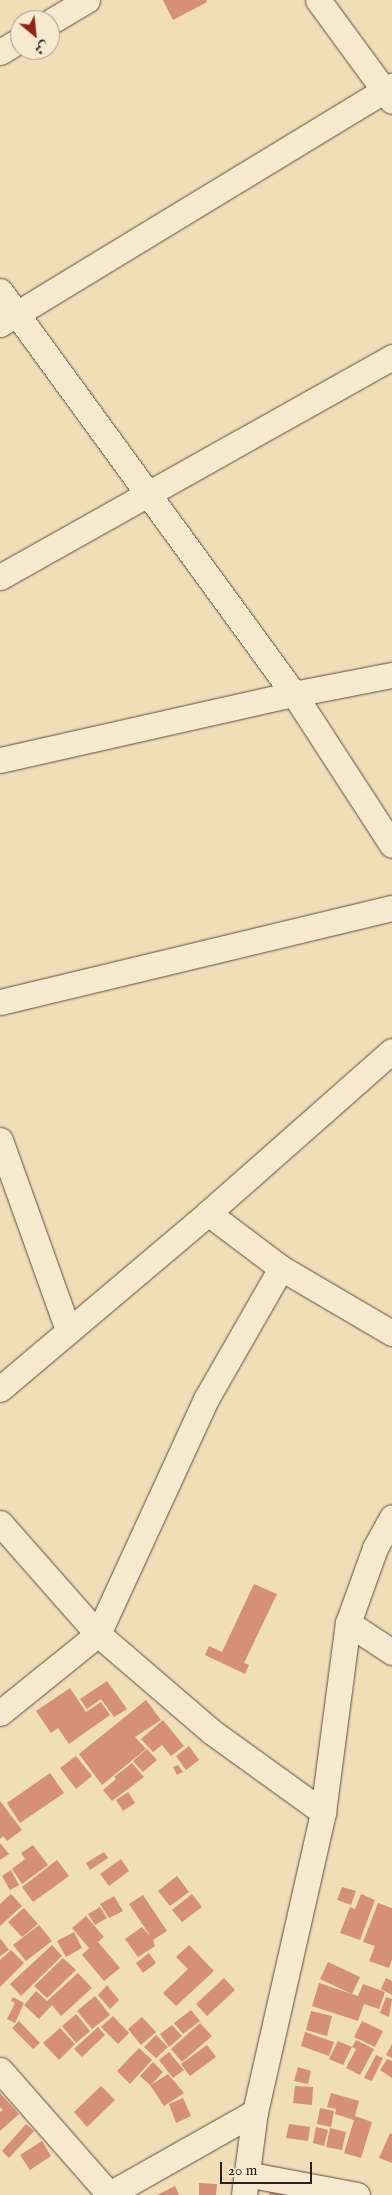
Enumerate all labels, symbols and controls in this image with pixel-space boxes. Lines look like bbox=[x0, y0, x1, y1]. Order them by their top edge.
north arrow bbox=[10, 10, 60, 60]
text: ش bbox=[31, 36, 52, 59]
scale bar bbox=[222, 2152, 314, 2184]
text: 20 m bbox=[228, 2161, 257, 2180]

